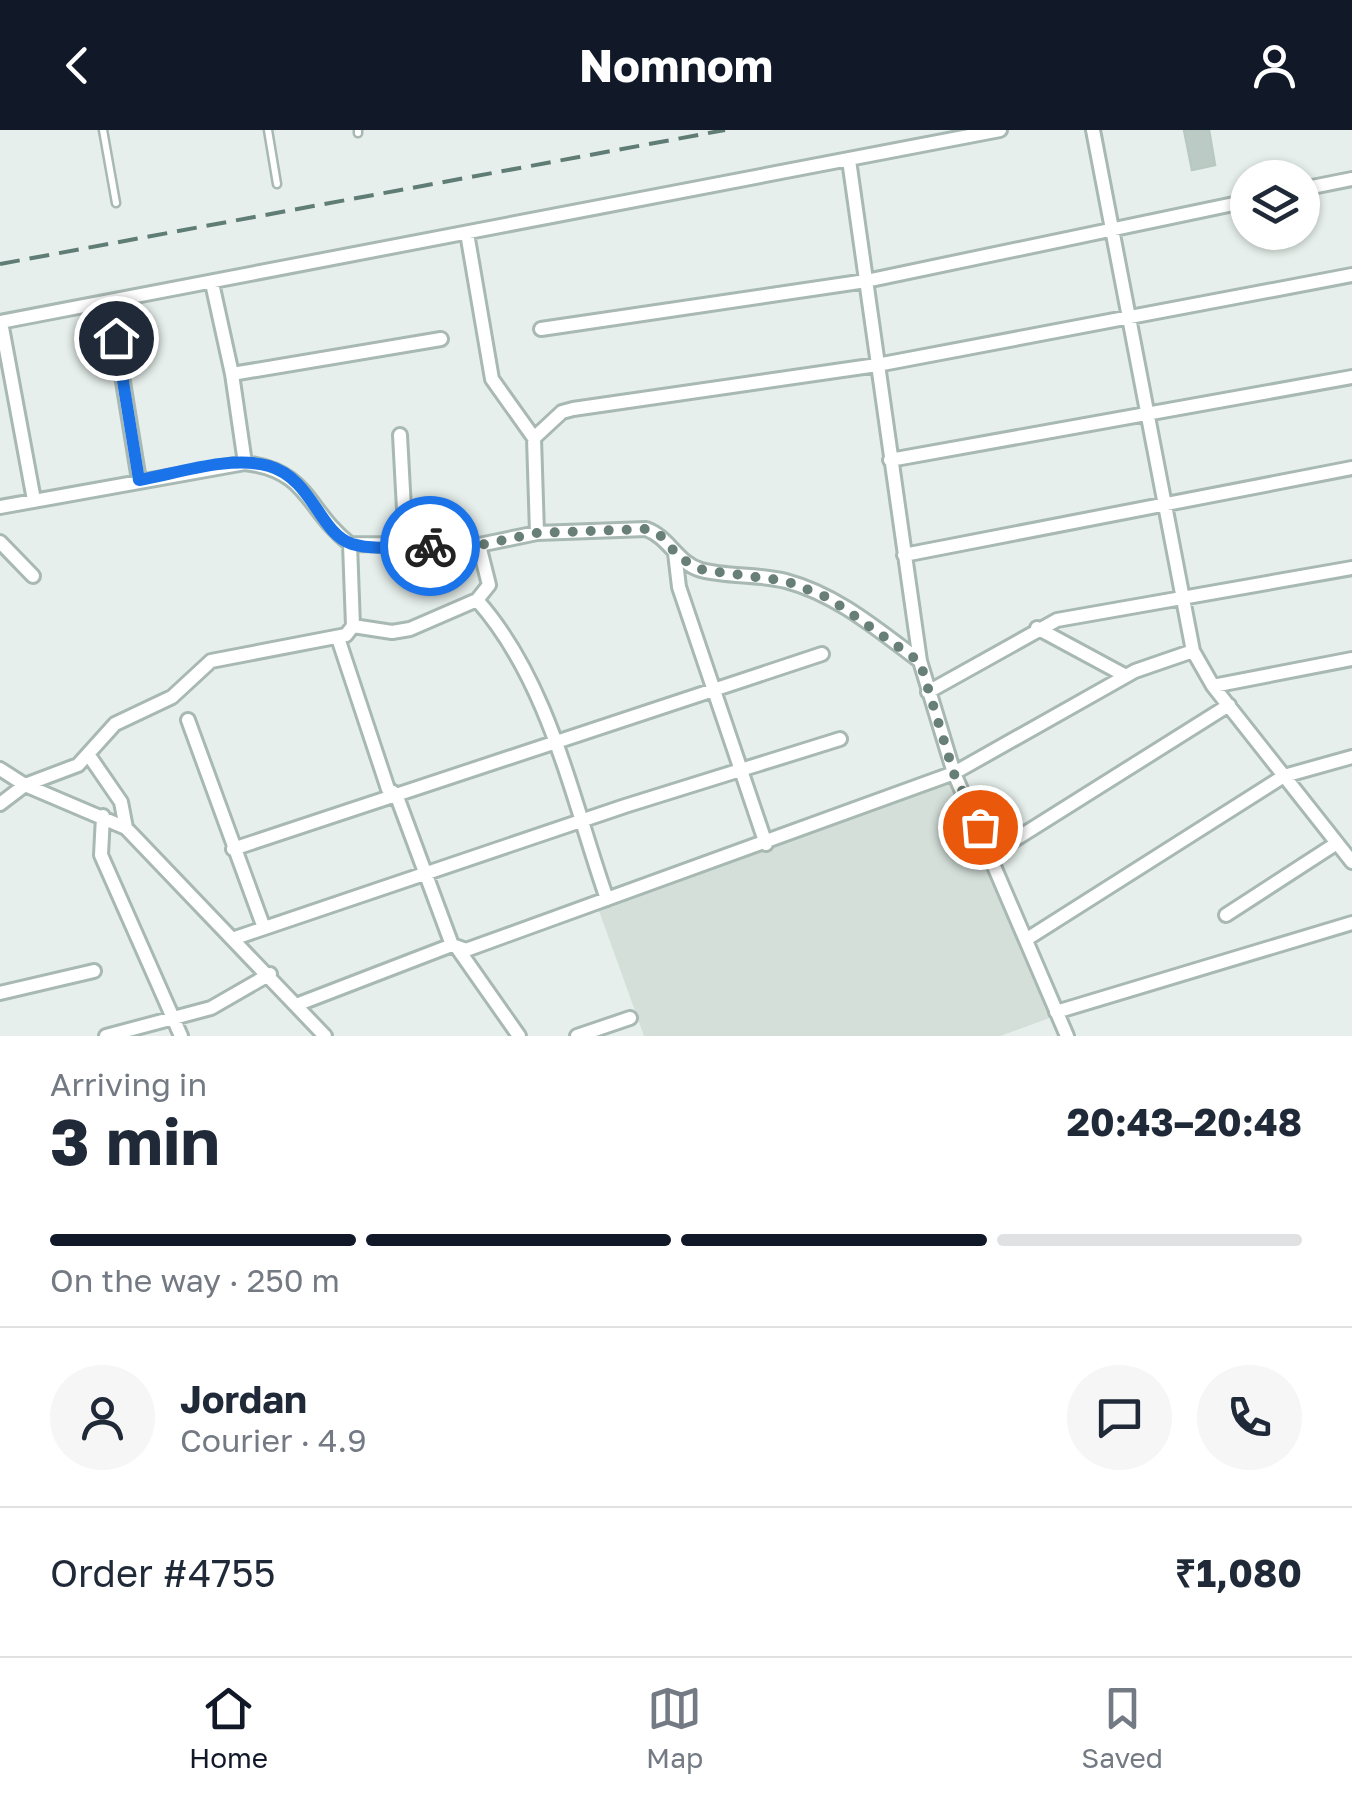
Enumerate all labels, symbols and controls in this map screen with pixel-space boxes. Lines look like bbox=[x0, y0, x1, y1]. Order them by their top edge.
icon: back bbox=[50, 38, 105, 93]
text: Nomnom bbox=[579, 38, 773, 92]
icon: person bbox=[1247, 38, 1302, 93]
map controls bbox=[1230, 160, 1320, 250]
button: layers bbox=[1230, 160, 1320, 250]
pin bbox=[74, 296, 159, 381]
icon: home bbox=[89, 311, 144, 366]
courier bbox=[380, 496, 480, 596]
icon: bike bbox=[403, 519, 458, 574]
pin bbox=[938, 785, 1023, 870]
icon: bag bbox=[953, 800, 1008, 855]
text: Arriving in bbox=[50, 1065, 207, 1103]
text: 20:43–20:48 bbox=[1067, 1099, 1302, 1144]
text: 3 min bbox=[50, 1101, 220, 1179]
text: On the way · 250 m bbox=[50, 1261, 340, 1299]
button: person bbox=[50, 1365, 155, 1470]
button: chat bbox=[1067, 1365, 1172, 1470]
button: phone bbox=[1197, 1365, 1302, 1470]
text: Jordan bbox=[180, 1376, 307, 1421]
text: Courier · 4.9 bbox=[180, 1421, 367, 1459]
text: Order #4755 bbox=[50, 1550, 276, 1595]
text: ₹1,080 bbox=[1175, 1550, 1302, 1595]
tab: Home bbox=[189, 1681, 268, 1774]
tab: Map bbox=[646, 1681, 703, 1774]
tab: Saved bbox=[1081, 1681, 1163, 1774]

